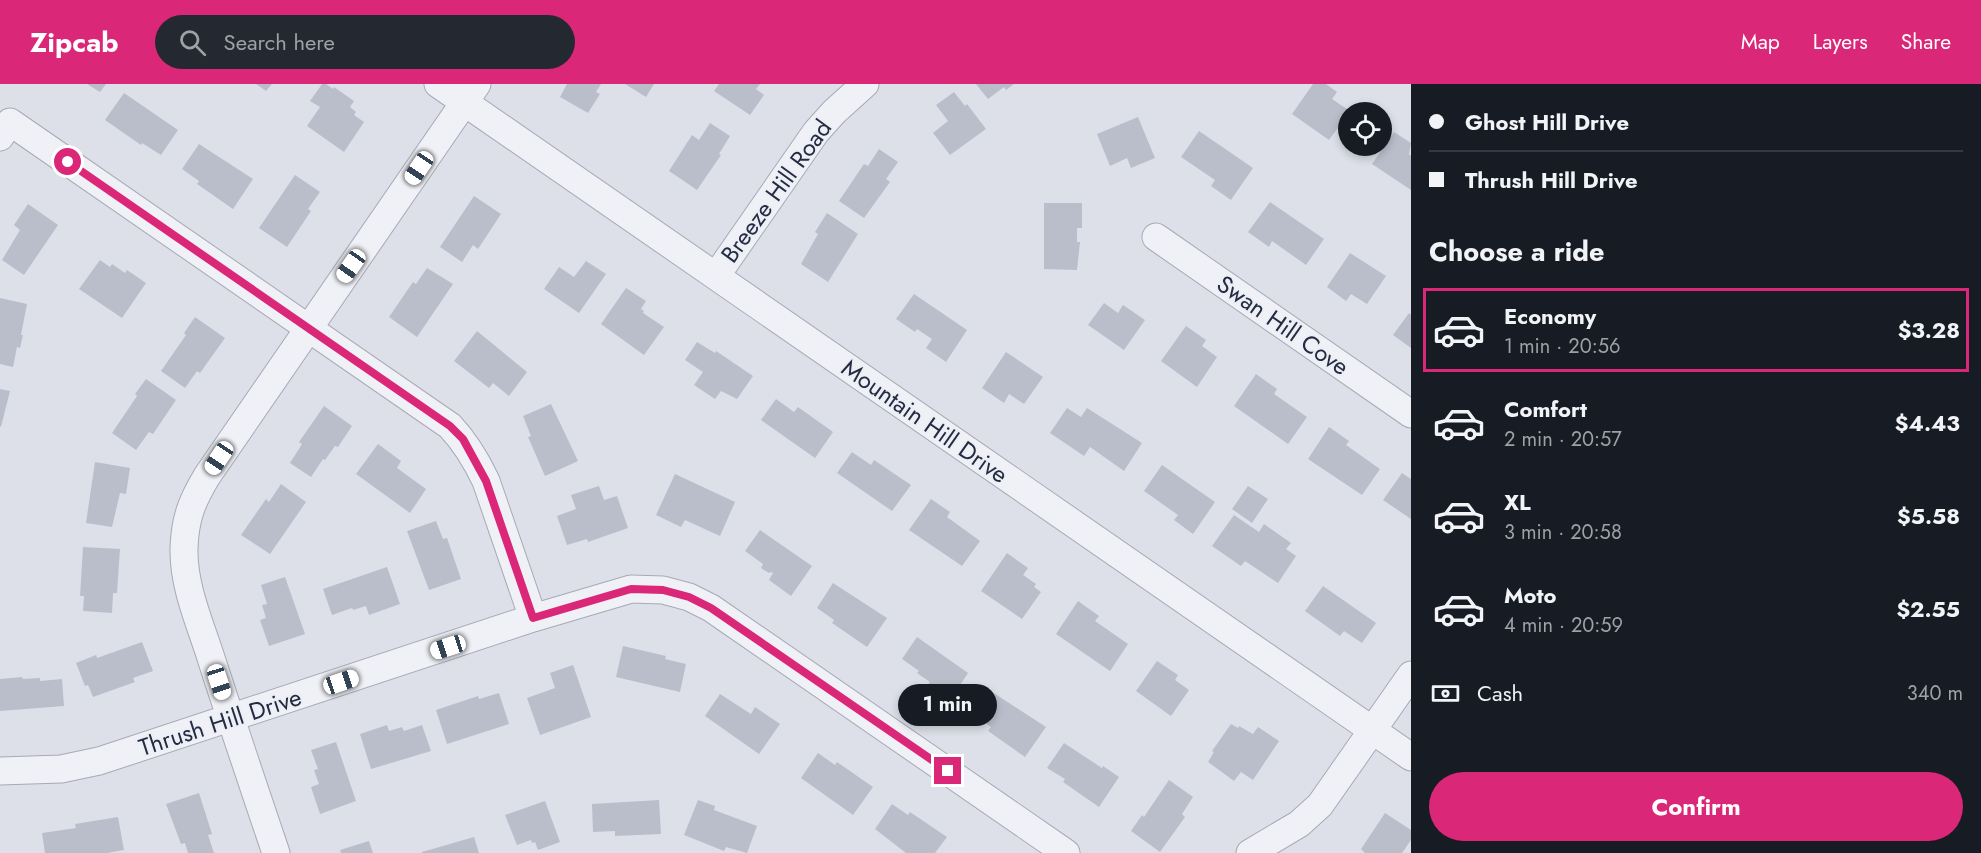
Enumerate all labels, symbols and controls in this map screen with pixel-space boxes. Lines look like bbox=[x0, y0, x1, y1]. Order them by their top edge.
search box bbox=[155, 15, 575, 69]
text: Zipcab bbox=[30, 22, 119, 63]
icon: search bbox=[176, 26, 209, 59]
text: Search here bbox=[224, 26, 335, 58]
text: Map bbox=[1741, 27, 1780, 57]
text: Layers bbox=[1813, 27, 1868, 57]
text: Share bbox=[1901, 27, 1951, 57]
map controls bbox=[1338, 102, 1392, 156]
button: locate bbox=[1338, 102, 1392, 156]
text: Ghost Hill Drive bbox=[1465, 106, 1629, 138]
street label: Breeze Hill Road bbox=[712, 112, 840, 270]
route start bbox=[54, 148, 81, 175]
car bbox=[401, 148, 437, 188]
text: Thrush Hill Drive bbox=[1465, 164, 1638, 196]
text: Choose a ride bbox=[1429, 232, 1604, 271]
car bbox=[333, 246, 369, 286]
street label: Swan Hill Cove bbox=[1210, 266, 1356, 384]
text: Economy bbox=[1504, 300, 1596, 332]
icon: car bbox=[1432, 303, 1486, 357]
text: $3.28 bbox=[1898, 314, 1960, 346]
text: 1 min · 20:56 bbox=[1504, 332, 1620, 361]
street label: Mountain Hill Drive bbox=[835, 350, 1015, 492]
text: Comfort bbox=[1504, 393, 1587, 425]
icon: car bbox=[1432, 396, 1486, 450]
text: $4.43 bbox=[1895, 407, 1960, 439]
text: 2 min · 20:57 bbox=[1504, 425, 1622, 454]
car bbox=[201, 438, 237, 478]
text: XL bbox=[1504, 486, 1531, 518]
icon: car bbox=[1432, 489, 1486, 543]
text: $5.58 bbox=[1897, 500, 1960, 532]
text: 3 min · 20:58 bbox=[1504, 518, 1622, 547]
text: Moto bbox=[1504, 579, 1557, 611]
icon: car bbox=[1432, 582, 1486, 636]
text: $2.55 bbox=[1896, 593, 1960, 625]
text: 4 min · 20:59 bbox=[1504, 611, 1623, 640]
car bbox=[428, 633, 468, 661]
car bbox=[205, 662, 233, 702]
car bbox=[321, 668, 361, 696]
icon: cash bbox=[1429, 677, 1462, 710]
text: Cash bbox=[1477, 677, 1523, 709]
street label: Thrush Hill Drive bbox=[134, 679, 306, 765]
text: 340 m bbox=[1907, 679, 1963, 708]
callout: 1 min bbox=[898, 684, 998, 726]
text: 1 min bbox=[923, 690, 972, 719]
route end bbox=[934, 757, 961, 784]
button: Confirm bbox=[1429, 772, 1963, 841]

